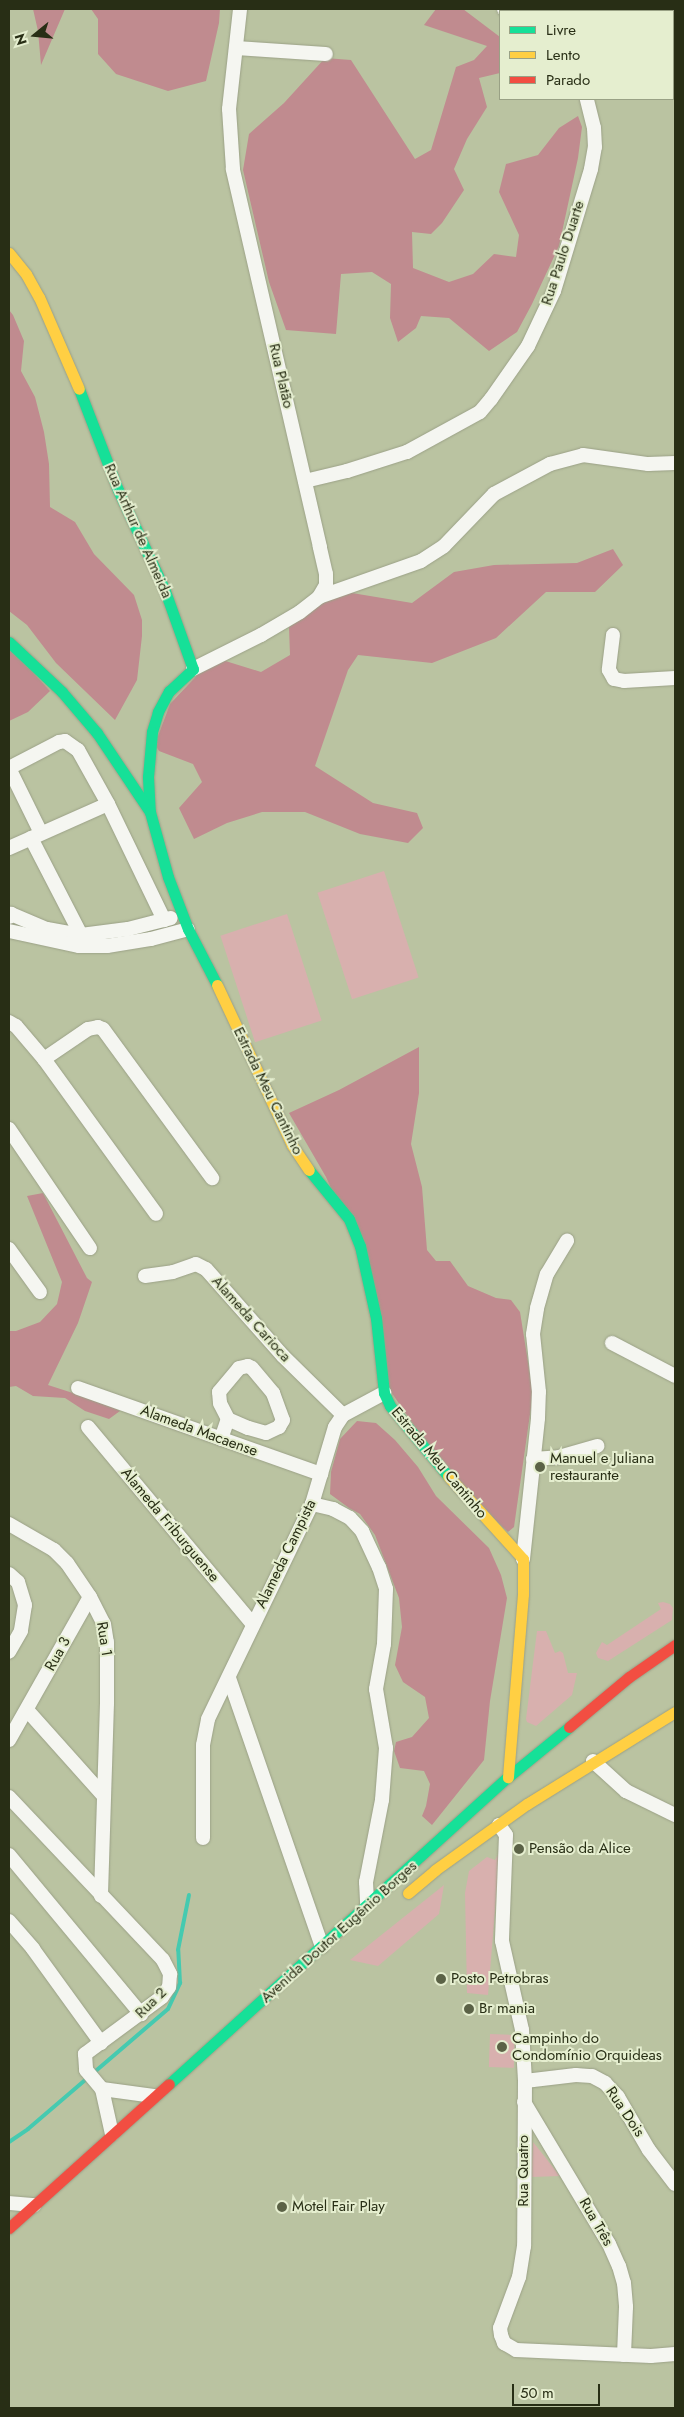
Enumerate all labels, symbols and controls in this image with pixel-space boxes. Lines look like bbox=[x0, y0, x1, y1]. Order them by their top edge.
north arrow bbox=[10, 10, 60, 60]
legend bbox=[499, 10, 674, 100]
text: Livre bbox=[546, 19, 576, 41]
text: N bbox=[9, 31, 32, 48]
text: Lento bbox=[546, 44, 580, 66]
text: Parado bbox=[546, 69, 590, 91]
street label: Rua Paulo Duarte bbox=[538, 199, 588, 307]
street label: Rua Platão bbox=[265, 342, 297, 410]
street label: Rua Arthur de Almeida bbox=[100, 461, 176, 601]
street label: Estrada Meu Cantinho bbox=[229, 1024, 307, 1158]
street label: Alameda Carioca bbox=[208, 1272, 294, 1366]
street label: Alameda Macaense bbox=[138, 1401, 260, 1461]
street label: Estrada Meu Cantinho bbox=[387, 1404, 491, 1522]
place label: Manuel e Juliana restaurante bbox=[550, 1449, 654, 1484]
marker: Manuel e Juliana restaurante bbox=[534, 1461, 546, 1473]
street label: Alameda Friburguense bbox=[117, 1464, 223, 1586]
street label: Alameda Campista bbox=[252, 1497, 320, 1611]
street label: Rua 1 bbox=[92, 1620, 116, 1658]
street label: Rua 3 bbox=[41, 1634, 75, 1674]
place label: Pensão da Alice bbox=[529, 1840, 631, 1858]
marker: Pensão da Alice bbox=[513, 1843, 525, 1855]
street label: Avenida Doutor Eugênio Borges bbox=[257, 1857, 421, 2007]
place label: Posto Petrobras bbox=[451, 1970, 548, 1988]
marker: Posto Petrobras bbox=[435, 1973, 447, 1985]
street label: Rua 2 bbox=[132, 1984, 170, 2022]
place label: Br mania bbox=[479, 2000, 535, 2018]
marker: Br mania bbox=[463, 2003, 475, 2015]
place label: Campinho do Condomínio Orquideas bbox=[512, 2029, 662, 2064]
marker: Campinho do Condomínio Orquideas bbox=[496, 2041, 508, 2053]
street label: Rua Dois bbox=[602, 2084, 648, 2140]
street label: Rua Quatro bbox=[515, 2135, 533, 2207]
street label: Rua Três bbox=[575, 2195, 617, 2249]
place label: Motel Fair Play bbox=[292, 2198, 385, 2216]
marker: Motel Fair Play bbox=[276, 2201, 288, 2213]
scale bar bbox=[514, 2374, 602, 2406]
text: 50 m bbox=[520, 2382, 554, 2404]

